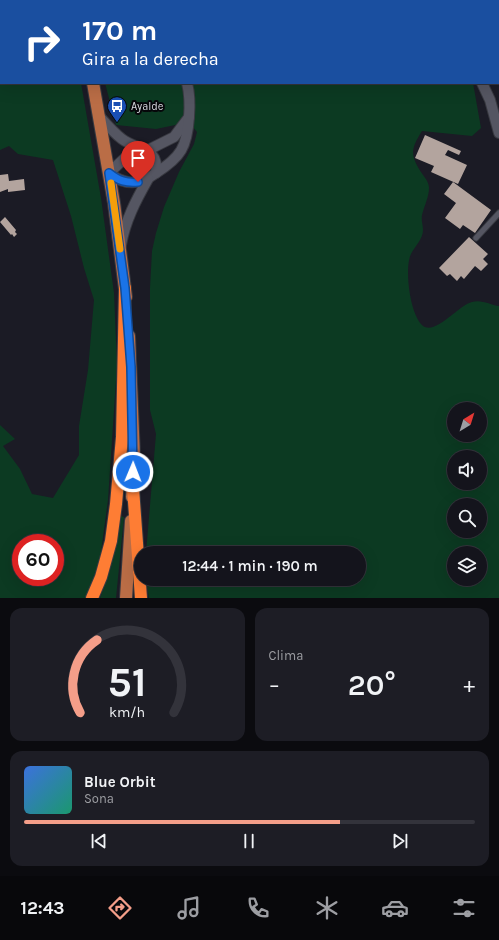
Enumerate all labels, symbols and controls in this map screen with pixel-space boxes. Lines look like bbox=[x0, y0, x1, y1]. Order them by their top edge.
text: 170 m bbox=[82, 14, 157, 47]
icon: right bbox=[16, 16, 68, 68]
text: Gira a la derecha bbox=[82, 48, 219, 70]
bus stop icon: Ayalde bbox=[106, 95, 128, 123]
place label: Ayalde bbox=[131, 100, 164, 113]
pin bbox=[121, 141, 155, 182]
icon: arrive bbox=[127, 147, 149, 169]
north arrow bbox=[447, 402, 487, 442]
map controls bbox=[447, 402, 487, 586]
button: sound bbox=[447, 450, 487, 490]
position arrow bbox=[112, 451, 154, 493]
button: search bbox=[447, 498, 487, 538]
speed limit sign: 60 bbox=[12, 534, 64, 586]
button: layers bbox=[447, 546, 487, 586]
text: 12:44 · 1 min · 190 m bbox=[182, 557, 318, 575]
text: Clima bbox=[269, 648, 303, 663]
text: 51 bbox=[108, 657, 147, 705]
text: 20° bbox=[348, 667, 396, 703]
text: − bbox=[269, 672, 280, 698]
text: + bbox=[463, 672, 475, 698]
text: km/h bbox=[109, 703, 145, 720]
text: Blue Orbit bbox=[84, 773, 156, 791]
text: Sona bbox=[84, 791, 114, 806]
icon: previous bbox=[88, 830, 110, 852]
icon: pause bbox=[238, 830, 260, 852]
icon: next bbox=[389, 830, 411, 852]
icon: directions bbox=[106, 894, 134, 922]
icon: music bbox=[175, 894, 203, 922]
icon: phone bbox=[244, 894, 272, 922]
icon: climate bbox=[313, 894, 341, 922]
icon: car bbox=[381, 894, 409, 922]
icon: filters bbox=[450, 894, 478, 922]
text: 12:43 bbox=[20, 897, 65, 919]

